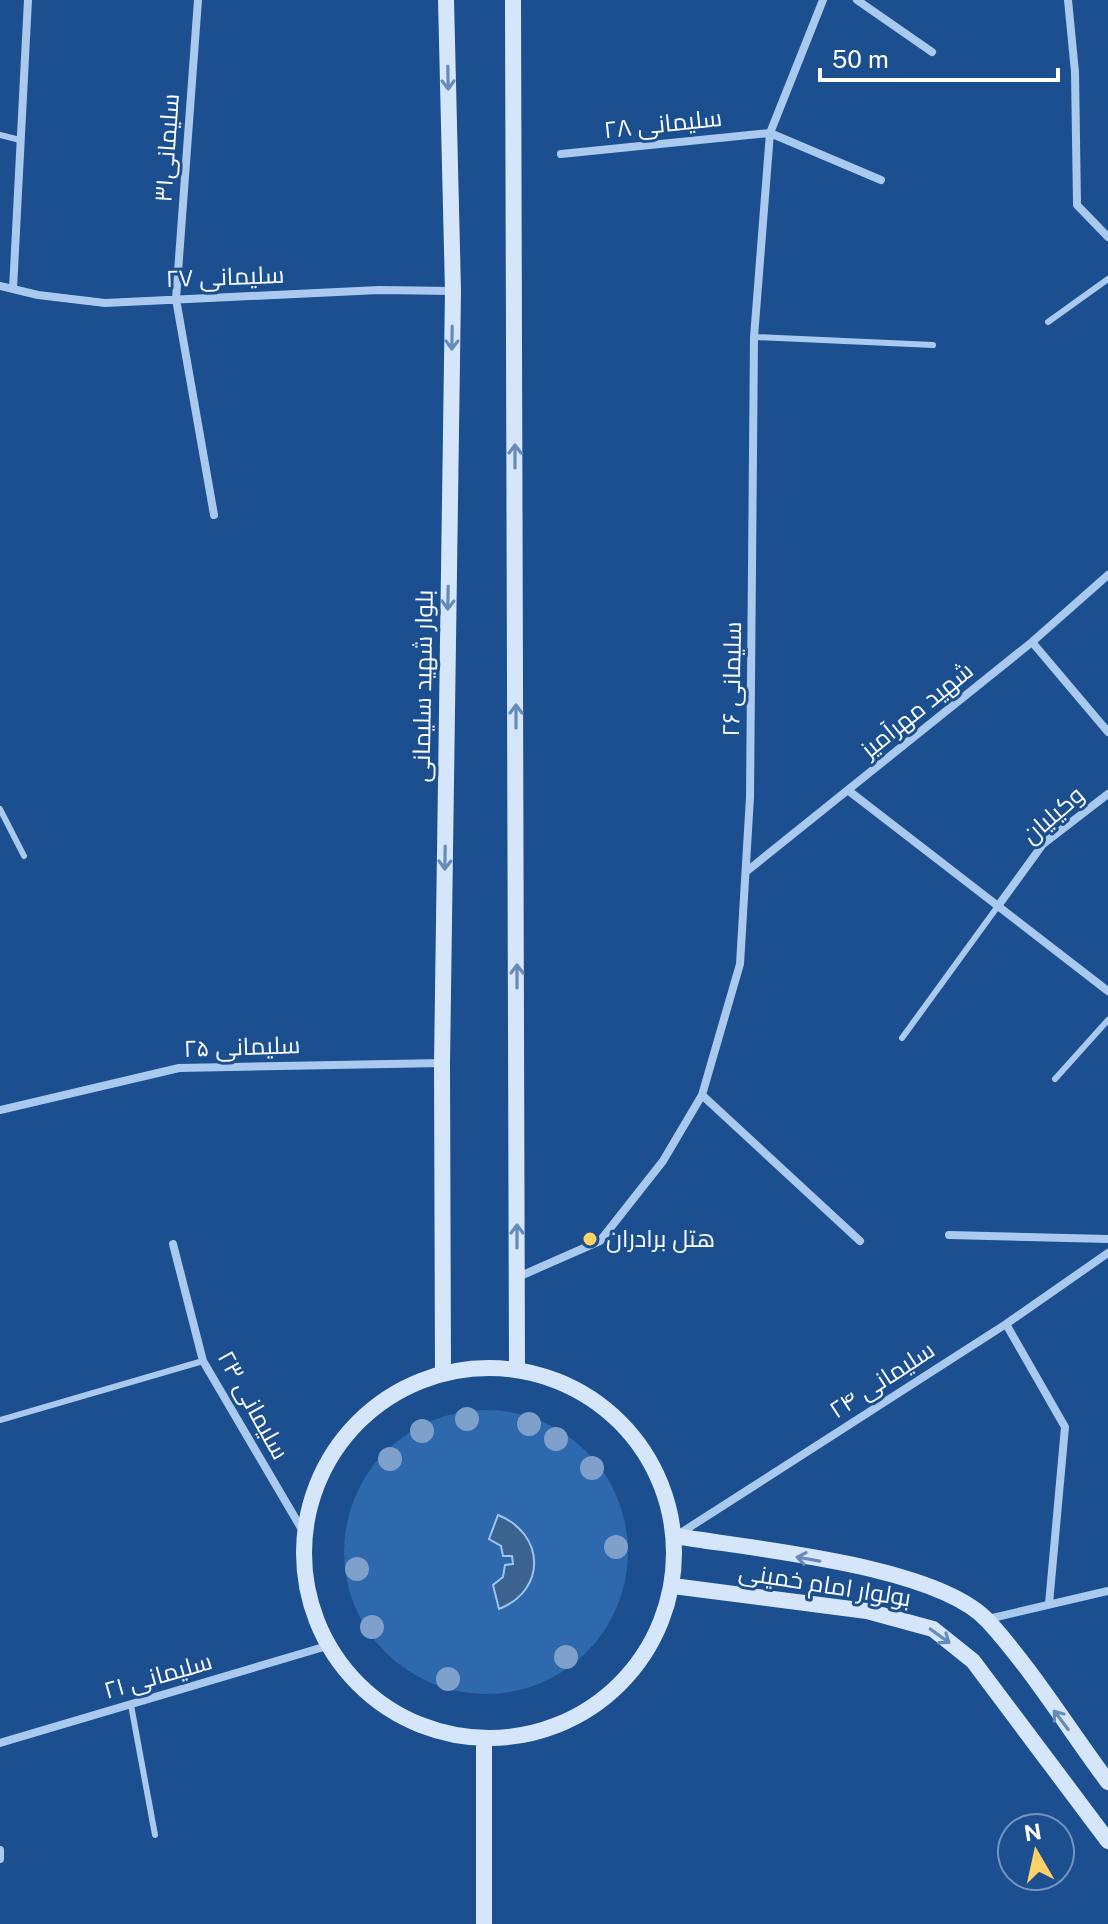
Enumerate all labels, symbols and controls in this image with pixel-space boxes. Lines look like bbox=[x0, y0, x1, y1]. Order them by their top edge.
scale bar bbox=[820, 32, 1058, 82]
text: 50 m bbox=[832, 45, 889, 73]
one-way arrow bbox=[440, 64, 456, 91]
street label: سلیمانی۳۱ bbox=[148, 93, 185, 203]
street label: سلیمانی ۲۸ bbox=[602, 103, 723, 144]
street label: سلیمانی ۲۷ bbox=[165, 260, 285, 293]
one-way arrow bbox=[444, 324, 460, 351]
one-way arrow bbox=[507, 443, 523, 470]
one-way arrow bbox=[440, 584, 456, 611]
street label: بلوار شهید سلیمانی bbox=[406, 589, 439, 783]
street label: سلیمانی ۲۶ bbox=[716, 621, 747, 737]
street label: شهید مهرآمیز bbox=[853, 656, 979, 765]
one-way arrow bbox=[508, 703, 524, 730]
street label: وکیلیان bbox=[1016, 780, 1090, 849]
one-way arrow bbox=[437, 844, 452, 871]
one-way arrow bbox=[509, 963, 525, 990]
street label: سلیمانی ۲۵ bbox=[183, 1030, 301, 1063]
one-way arrow bbox=[509, 1223, 525, 1250]
place label: هتل برادران bbox=[606, 1224, 715, 1253]
marker: هتل برادران bbox=[581, 1230, 599, 1248]
street label: سلیمانی ۲۴ bbox=[824, 1335, 940, 1424]
street label: سلیمانی ۲۳ bbox=[212, 1345, 295, 1464]
one-way arrow bbox=[796, 1550, 822, 1565]
street label: بولوار امام خمینی bbox=[737, 1557, 913, 1614]
one-way arrow bbox=[929, 1627, 950, 1644]
street label: سلیمانی ۲۱ bbox=[100, 1646, 215, 1705]
one-way arrow bbox=[1053, 1709, 1070, 1731]
north arrow bbox=[996, 1812, 1076, 1892]
text: N bbox=[1022, 1818, 1043, 1846]

